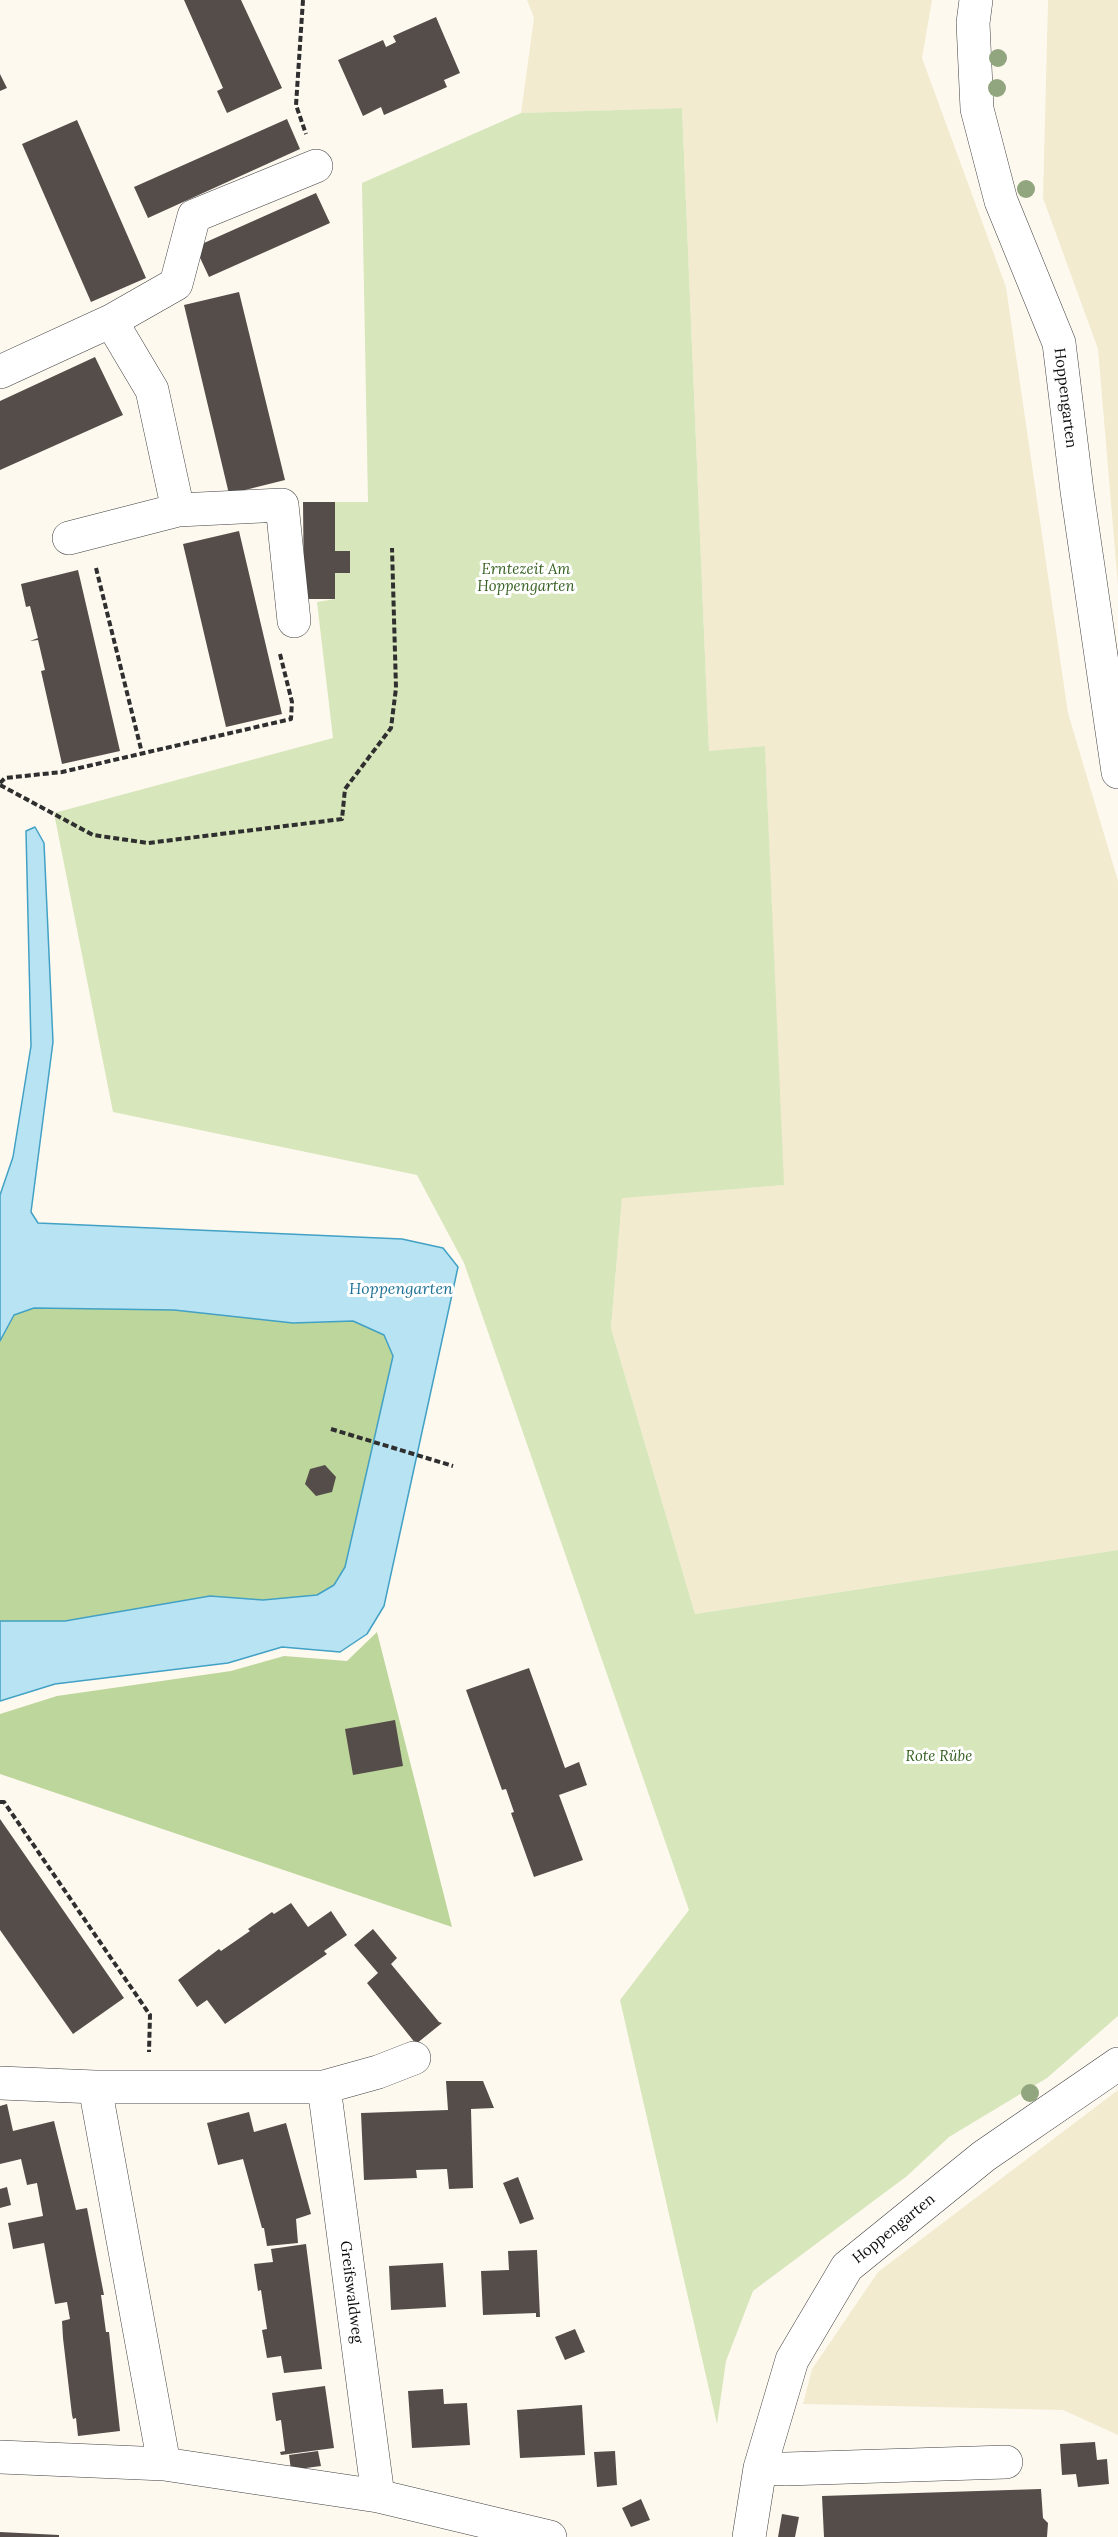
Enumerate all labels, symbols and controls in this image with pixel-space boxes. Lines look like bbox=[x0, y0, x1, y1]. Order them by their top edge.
street label: Hoppengarten bbox=[1050, 347, 1080, 449]
park label: Erntezeit Am Hoppengarten bbox=[477, 561, 575, 596]
water label: Hoppengarten bbox=[349, 1279, 453, 1299]
park label: Rote Rübe bbox=[906, 1748, 972, 1766]
street label: Hoppengarten bbox=[849, 2190, 939, 2268]
street label: Greifswaldweg bbox=[336, 2240, 366, 2344]

